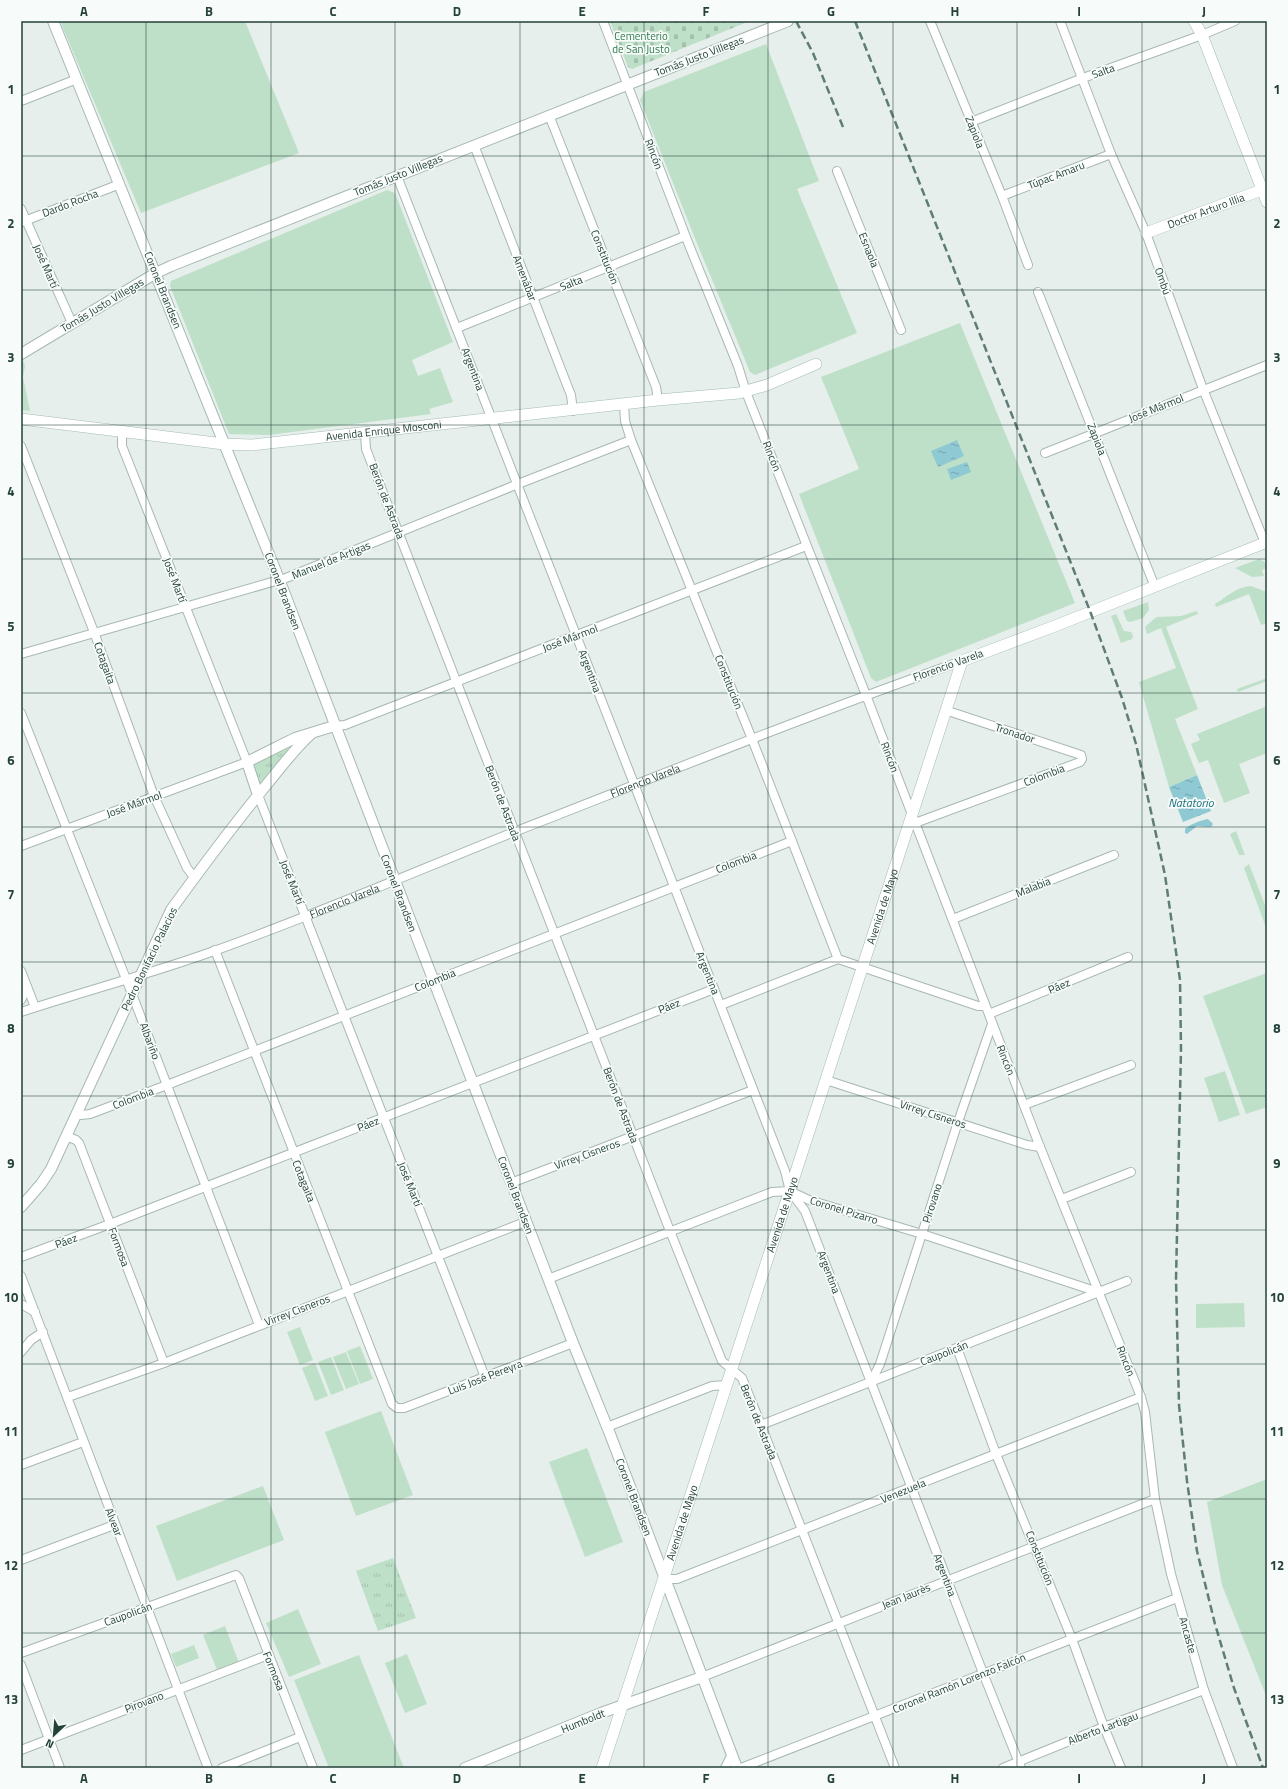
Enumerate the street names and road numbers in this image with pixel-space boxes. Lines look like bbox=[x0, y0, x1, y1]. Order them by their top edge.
street label: Tomás Justo Villegas bbox=[652, 32, 746, 80]
street label: Salta bbox=[1089, 59, 1117, 83]
street label: Zapiola bbox=[961, 113, 989, 151]
street label: Rincón bbox=[641, 136, 667, 172]
street label: Tomás Justo Villegas bbox=[351, 150, 445, 200]
street label: Túpac Amaru bbox=[1025, 157, 1087, 193]
street label: Dardo Rocha bbox=[40, 185, 101, 221]
street label: Doctor Arturo Illia bbox=[1165, 189, 1247, 232]
street label: Constitución bbox=[587, 227, 623, 287]
street label: Esnaola bbox=[855, 230, 883, 270]
street label: José Martí bbox=[29, 241, 63, 292]
street label: Coronel Brandsen bbox=[140, 249, 186, 331]
street label: Amenábar bbox=[509, 253, 541, 303]
street label: Ombú bbox=[1151, 265, 1175, 297]
street label: Salta bbox=[557, 271, 585, 295]
street label: Tomás Justo Villegas bbox=[57, 274, 147, 336]
street label: Argentina bbox=[457, 345, 489, 393]
street label: José Mármol bbox=[1126, 390, 1186, 426]
street label: Avenida Enrique Mosconi bbox=[325, 416, 442, 445]
street label: Zapiola bbox=[1083, 420, 1111, 458]
street label: Rincón bbox=[759, 438, 785, 474]
street label: Berón de Astrada bbox=[365, 461, 409, 542]
street label: Manuel de Artigas bbox=[289, 537, 373, 583]
street label: Coronel Brandsen bbox=[261, 550, 305, 632]
street label: José Martí bbox=[159, 555, 191, 606]
street label: José Mármol bbox=[540, 620, 600, 656]
street label: Cotagaita bbox=[90, 640, 120, 687]
street label: Florencio Varela bbox=[911, 645, 986, 685]
street label: Argentina bbox=[574, 647, 606, 695]
street label: Constitución bbox=[711, 652, 747, 712]
street label: Tronador bbox=[993, 719, 1037, 747]
street label: Rincón bbox=[877, 739, 903, 775]
street label: Florencio Varela bbox=[608, 760, 683, 802]
street label: Colombia bbox=[1021, 760, 1067, 790]
street label: Berón de Astrada bbox=[481, 763, 525, 844]
street label: José Mármol bbox=[104, 787, 164, 821]
street label: Colombia bbox=[713, 847, 759, 877]
street label: Coronel Brandsen bbox=[377, 852, 421, 934]
street label: José Martí bbox=[276, 857, 309, 908]
street label: Avenida de Mayo bbox=[862, 866, 902, 946]
street label: Malabia bbox=[1013, 873, 1053, 901]
street label: Florencio Varela bbox=[307, 880, 382, 922]
street label: Pedro Bonifacio Palacios bbox=[117, 905, 181, 1013]
street label: Argentina bbox=[692, 949, 724, 997]
street label: Colombia bbox=[412, 964, 458, 995]
street label: Páez bbox=[1046, 974, 1072, 998]
street label: Páez bbox=[656, 994, 682, 1018]
street label: Albariño bbox=[136, 1020, 164, 1062]
street label: Rincón bbox=[993, 1042, 1019, 1078]
street label: Berón de Astrada bbox=[599, 1065, 643, 1146]
street label: Colombia bbox=[110, 1083, 156, 1113]
street label: Virrey Cisneros bbox=[898, 1096, 968, 1132]
street label: Páez bbox=[355, 1112, 381, 1136]
street label: Virrey Cisneros bbox=[552, 1135, 622, 1173]
street label: Coronel Brandsen bbox=[494, 1154, 538, 1236]
street label: Cotagaita bbox=[288, 1158, 320, 1205]
street label: José Martí bbox=[394, 1159, 427, 1210]
street label: Avenida de Mayo bbox=[762, 1174, 802, 1254]
street label: Pirovano bbox=[918, 1181, 946, 1225]
street label: Coronel Pizarro bbox=[808, 1192, 880, 1228]
street label: Formosa bbox=[104, 1225, 134, 1269]
street label: Páez bbox=[53, 1230, 79, 1252]
street label: Argentina bbox=[813, 1248, 845, 1296]
street label: Virrey Cisneros bbox=[262, 1290, 332, 1330]
street label: Caupolicán bbox=[918, 1337, 970, 1369]
street label: Rincón bbox=[1113, 1343, 1139, 1379]
street label: Luis José Pereyra bbox=[445, 1355, 525, 1399]
street label: Berón de Astrada bbox=[737, 1382, 782, 1463]
street label: Coronel Brandsen bbox=[612, 1456, 656, 1538]
street label: Venezuela bbox=[878, 1475, 928, 1507]
street label: Avenida de Mayo bbox=[662, 1483, 702, 1563]
street label: Alvear bbox=[101, 1506, 127, 1539]
street label: Constitución bbox=[1022, 1528, 1058, 1588]
street label: Argentina bbox=[929, 1551, 961, 1599]
street label: Jean Jaurès bbox=[879, 1579, 933, 1613]
street label: Caupolicán bbox=[102, 1598, 154, 1630]
street label: Ancaste bbox=[1175, 1615, 1201, 1656]
street label: Formosa bbox=[259, 1649, 289, 1693]
street label: Coronel Ramón Lorenzo Falcón bbox=[890, 1649, 1028, 1717]
street label: Pirovano bbox=[122, 1687, 166, 1717]
street label: Humboldt bbox=[559, 1705, 608, 1737]
street label: Alberto Lartigau bbox=[1065, 1707, 1141, 1749]

